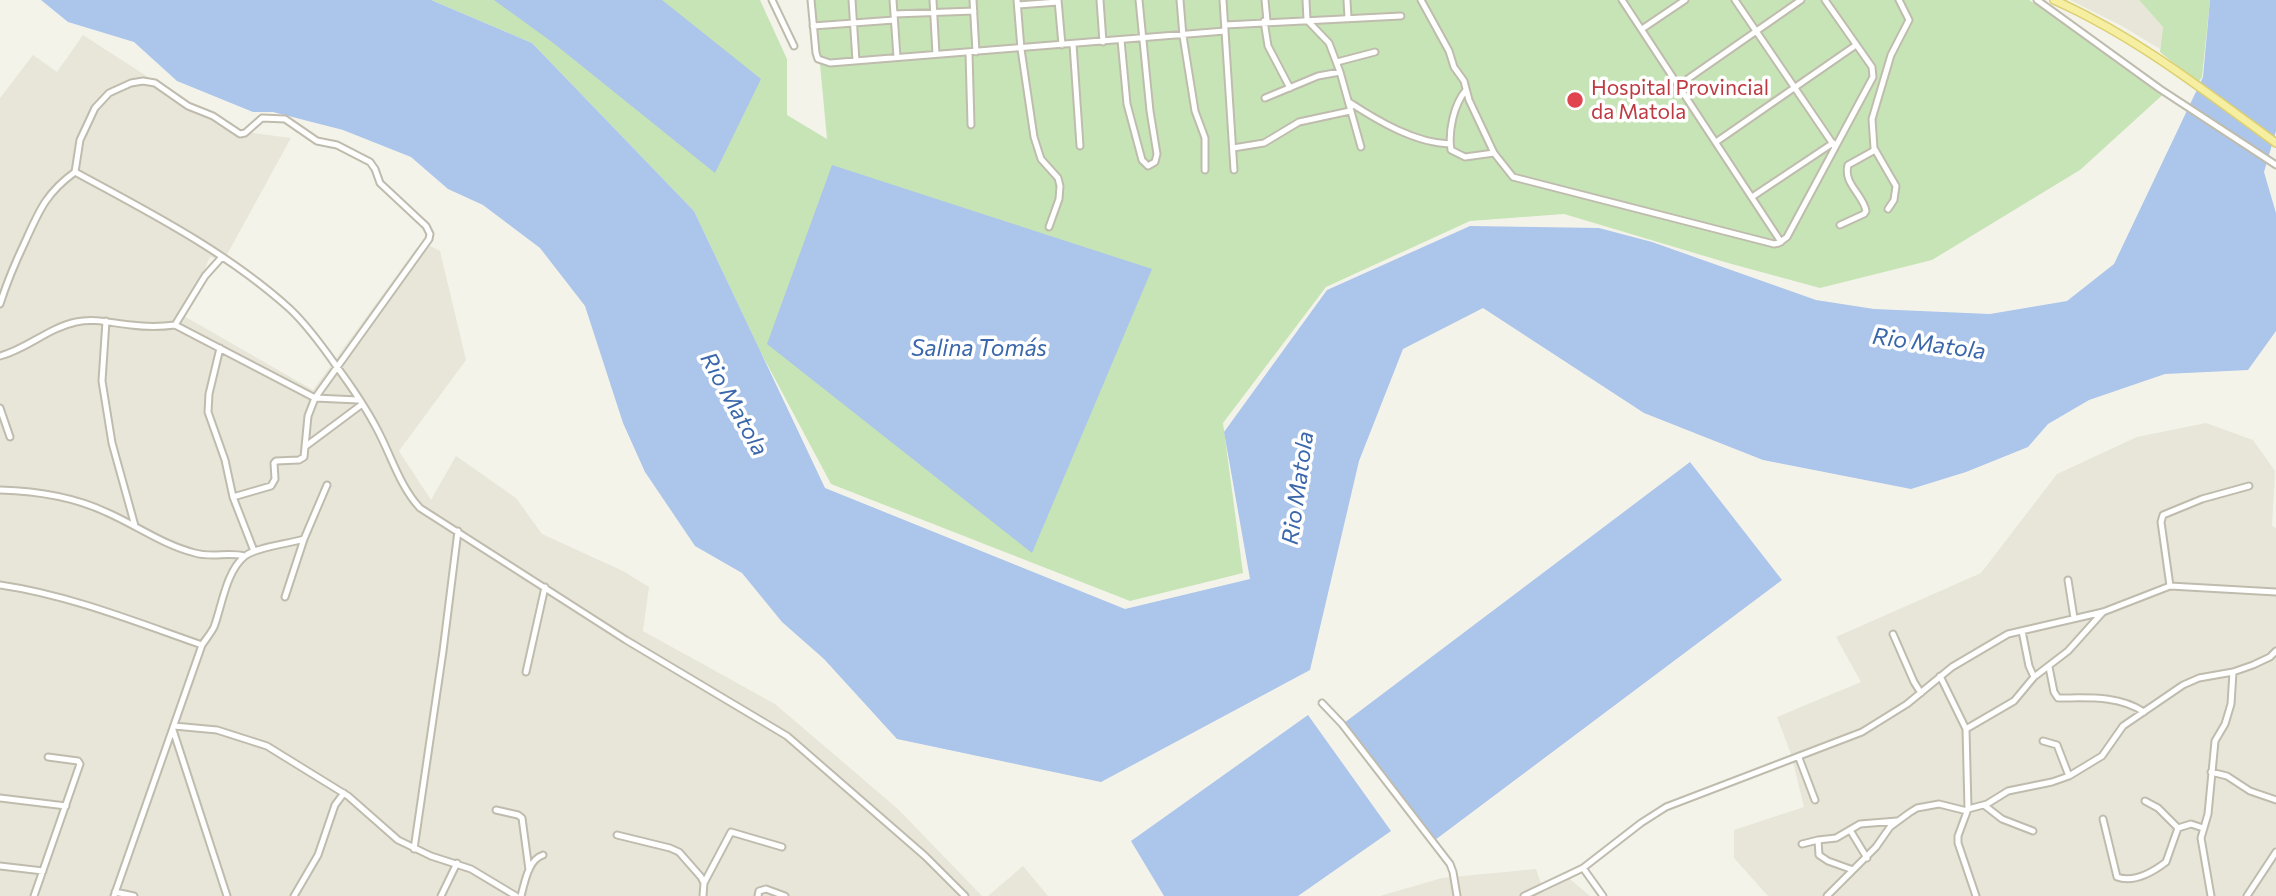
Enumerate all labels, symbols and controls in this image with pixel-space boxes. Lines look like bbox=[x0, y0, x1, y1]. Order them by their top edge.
place label: Hospital Provincial da Matola bbox=[1591, 75, 1769, 125]
marker: Hospital Provincial da Matola bbox=[1565, 90, 1585, 110]
water label: Rio Matola bbox=[1871, 322, 1987, 366]
water label: Salina Tomás bbox=[911, 334, 1047, 362]
water label: Rio Matola bbox=[694, 347, 774, 461]
water label: Rio Matola bbox=[1276, 430, 1320, 546]

